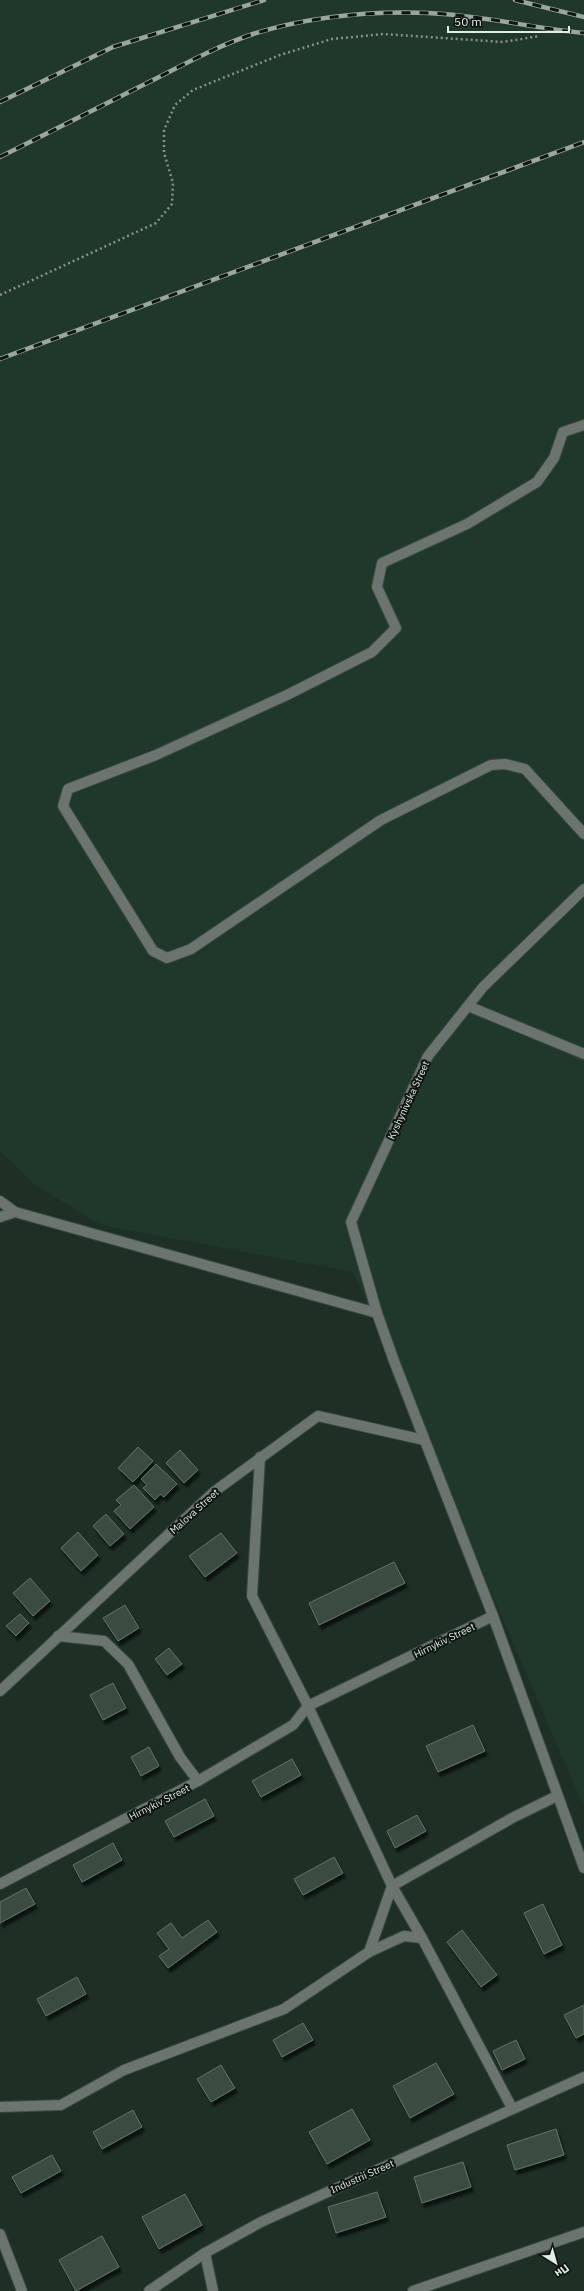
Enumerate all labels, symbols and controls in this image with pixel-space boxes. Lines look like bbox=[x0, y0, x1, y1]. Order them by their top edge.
scale bar bbox=[448, 8, 569, 34]
text: 50 m bbox=[454, 14, 482, 29]
street label: Kyshynivska Street bbox=[385, 1059, 433, 1141]
street label: Malova Street bbox=[167, 1486, 222, 1537]
street label: Hirnykiv Street bbox=[412, 1620, 477, 1661]
street label: Hirnykiv Street bbox=[127, 1781, 192, 1823]
street label: Industrii Street bbox=[329, 2157, 396, 2196]
north arrow bbox=[536, 2243, 576, 2283]
text: Пн bbox=[552, 2261, 572, 2281]

